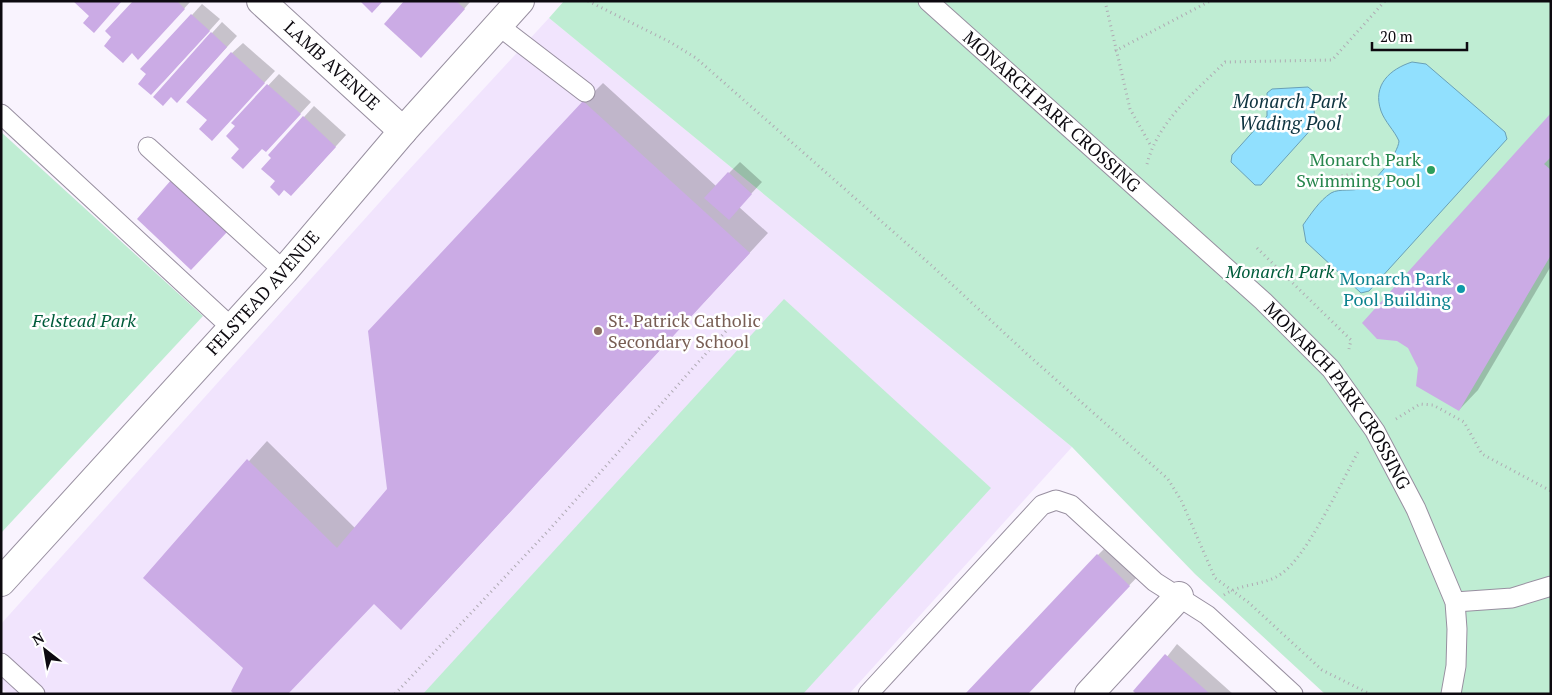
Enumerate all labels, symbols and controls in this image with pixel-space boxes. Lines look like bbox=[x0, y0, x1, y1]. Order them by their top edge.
street label: LAMB AVENUE bbox=[279, 15, 386, 115]
scale bar bbox=[1372, 20, 1467, 52]
street label: MONARCH PARK CROSSING bbox=[958, 25, 1147, 197]
text: 20 m bbox=[1380, 26, 1413, 46]
water label: Monarch Park Wading Pool bbox=[1232, 88, 1348, 135]
place label: Monarch Park Swimming Pool bbox=[1296, 147, 1422, 192]
marker: Monarch Park Swimming Pool bbox=[1425, 164, 1437, 176]
street label: FELSTEAD AVENUE bbox=[200, 225, 324, 360]
park label: Monarch Park bbox=[1225, 259, 1335, 283]
place label: Monarch Park Pool Building bbox=[1339, 266, 1452, 311]
marker: Monarch Park Pool Building bbox=[1455, 283, 1467, 295]
street label: MONARCH PARK CROSSING bbox=[1259, 296, 1417, 494]
park label: Felstead Park bbox=[31, 308, 136, 332]
place label: St. Patrick Catholic Secondary School bbox=[608, 308, 761, 353]
marker: St. Patrick Catholic Secondary School bbox=[592, 325, 604, 337]
north arrow bbox=[20, 625, 70, 675]
text: N bbox=[29, 627, 48, 649]

